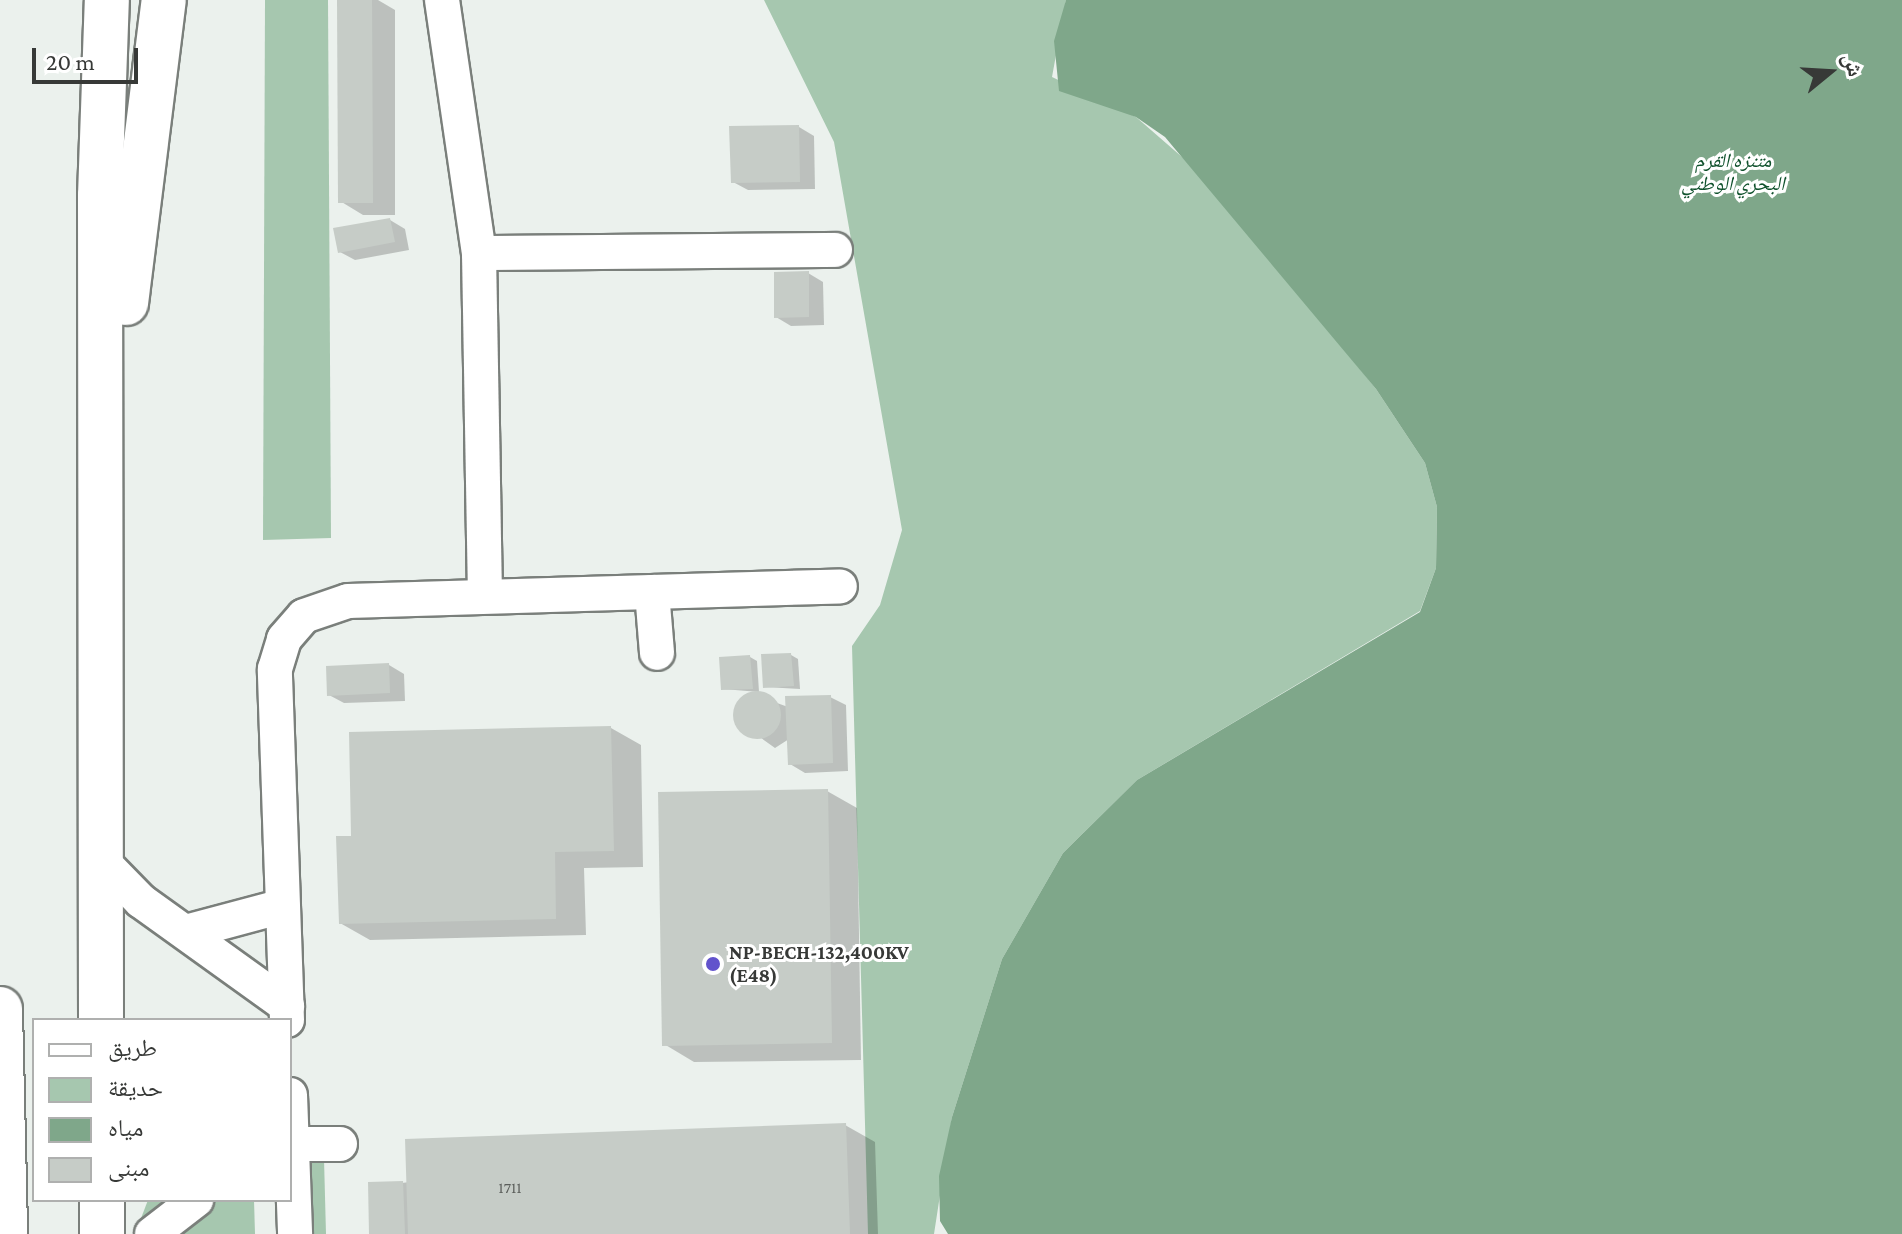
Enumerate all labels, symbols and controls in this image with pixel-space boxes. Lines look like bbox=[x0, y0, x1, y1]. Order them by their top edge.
scale bar bbox=[36, 32, 142, 82]
north arrow bbox=[1790, 32, 1870, 112]
text: 20 m bbox=[46, 48, 95, 75]
text: ش bbox=[1838, 49, 1869, 79]
park label: متنزه القرم البحري الوطني bbox=[1681, 148, 1785, 195]
place label: NP-BECH-132,400KV (E48) bbox=[729, 940, 909, 987]
marker: NP-BECH-132,400KV (E48) bbox=[704, 955, 722, 973]
legend bbox=[32, 1018, 292, 1202]
text: طريق bbox=[108, 1034, 157, 1061]
text: حديقة bbox=[108, 1074, 163, 1101]
text: مياه bbox=[108, 1114, 143, 1141]
text: مبنى bbox=[108, 1154, 149, 1181]
house number: 1711 bbox=[498, 1178, 522, 1198]

